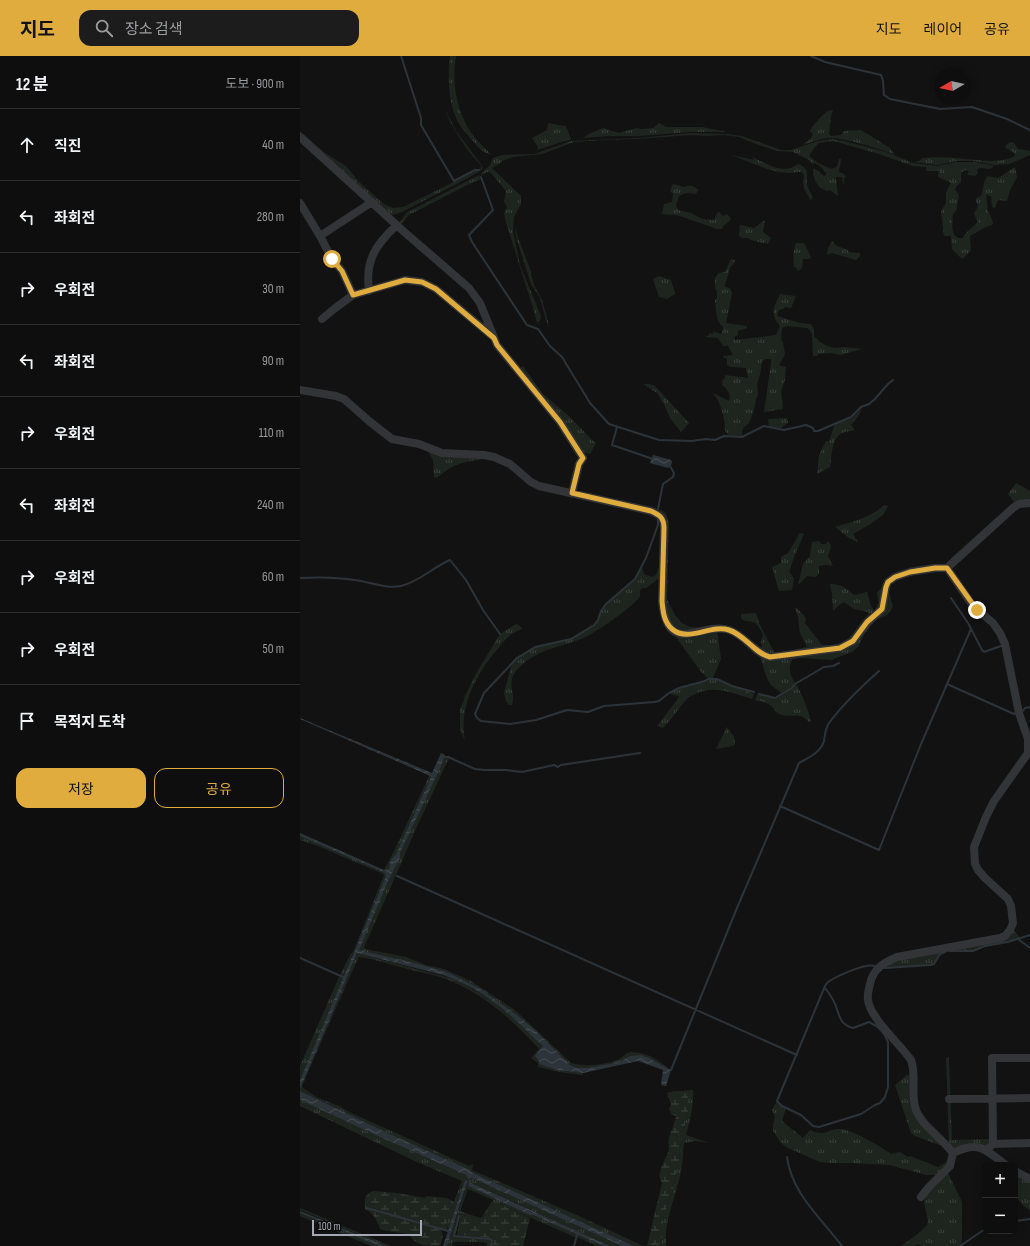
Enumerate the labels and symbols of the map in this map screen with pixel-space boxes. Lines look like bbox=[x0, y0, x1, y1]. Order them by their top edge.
north arrow bbox=[934, 68, 970, 104]
route start bbox=[323, 250, 341, 268]
route end bbox=[968, 601, 986, 619]
scale bar bbox=[312, 1218, 422, 1237]

